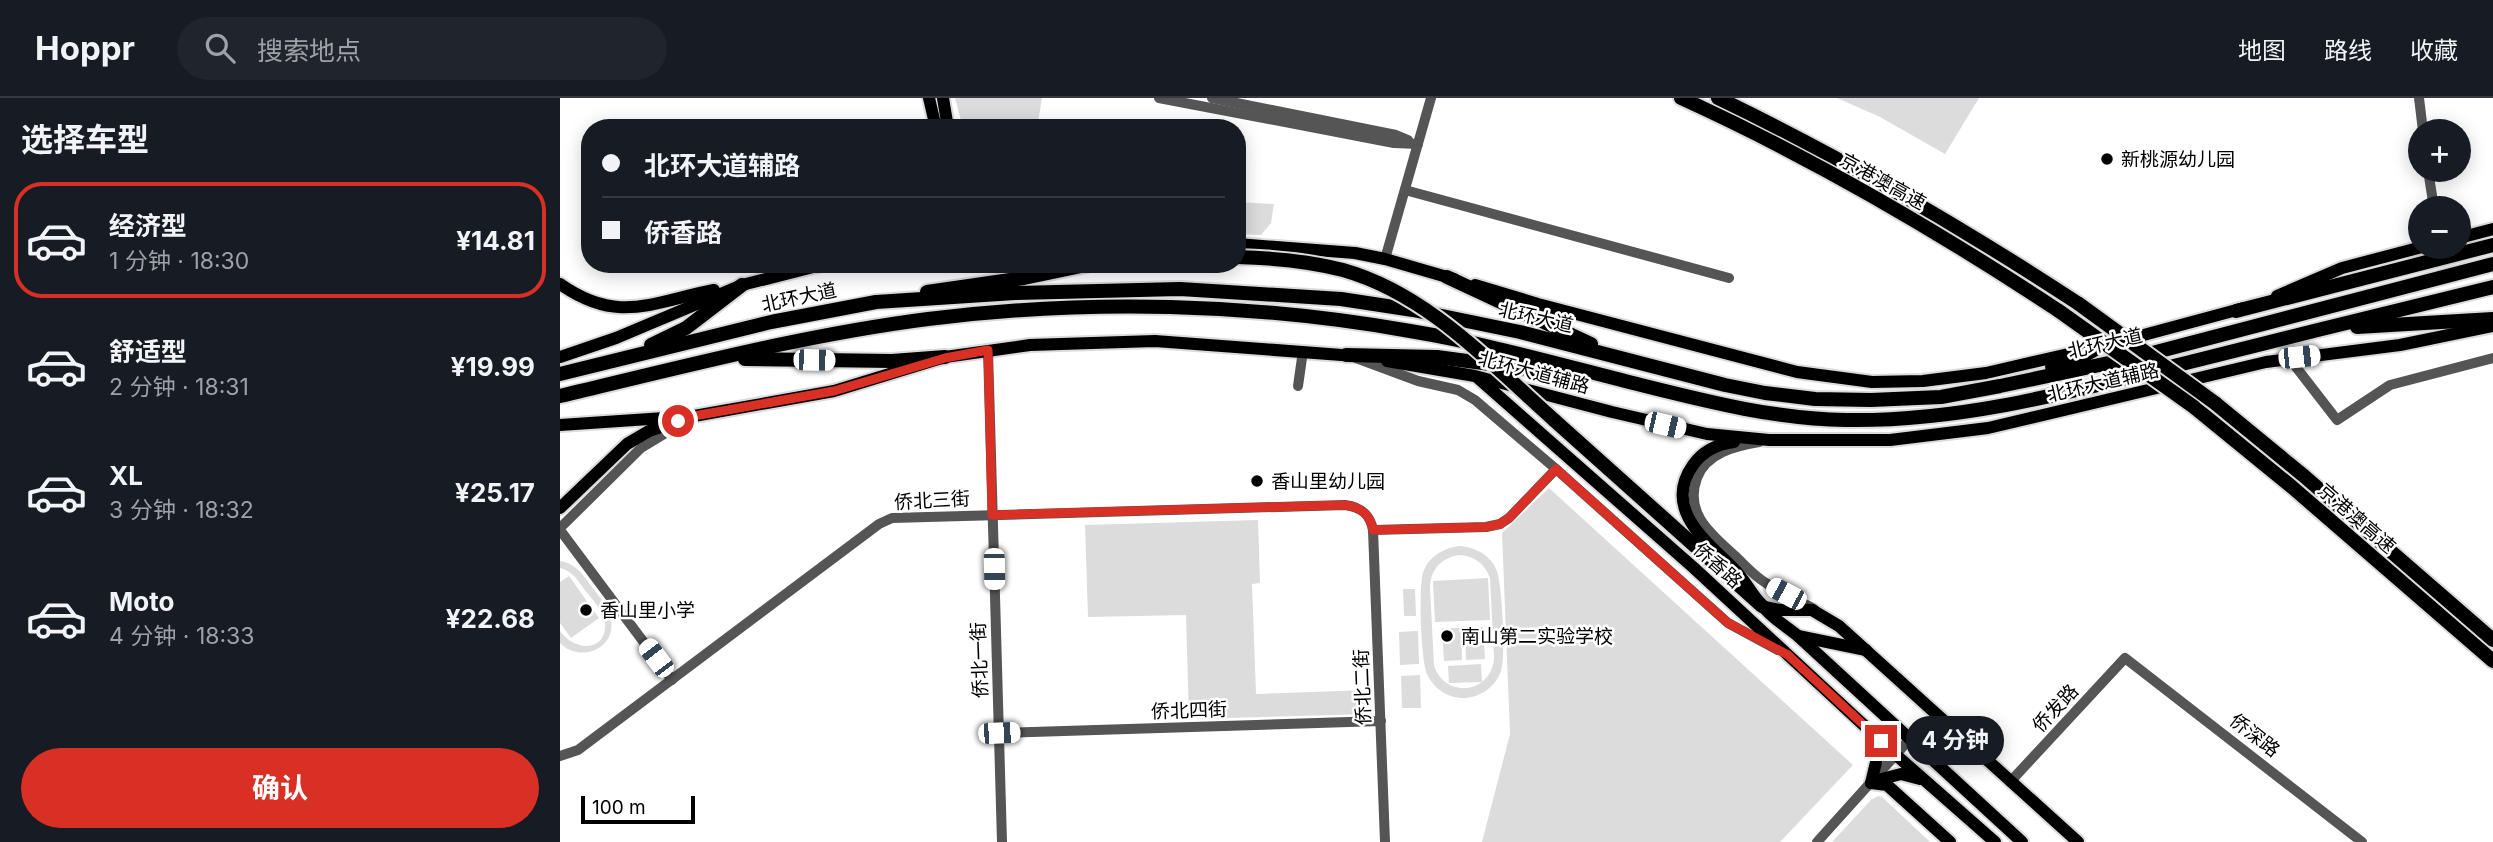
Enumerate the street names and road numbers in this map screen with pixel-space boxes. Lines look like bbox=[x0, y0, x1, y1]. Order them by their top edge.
street label: 京港澳高速 bbox=[1836, 148, 1930, 215]
street label: 北环大道 bbox=[760, 278, 839, 317]
street label: 北环大道 bbox=[1496, 298, 1576, 337]
street label: 北环大道 bbox=[2065, 324, 2145, 363]
street label: 北环大道辅路 bbox=[1476, 347, 1592, 398]
street label: 北环大道辅路 bbox=[2045, 358, 2161, 407]
street label: 京港澳高速 bbox=[2313, 479, 2400, 558]
street label: 侨北三街 bbox=[893, 487, 971, 514]
street label: 侨香路 bbox=[1689, 538, 1747, 593]
street label: 侨北一街 bbox=[967, 622, 992, 698]
street label: 侨北二街 bbox=[1350, 649, 1375, 725]
street label: 侨发路 bbox=[2028, 680, 2083, 737]
street label: 侨北四街 bbox=[1151, 698, 1227, 723]
street label: 侨深路 bbox=[2225, 709, 2284, 762]

